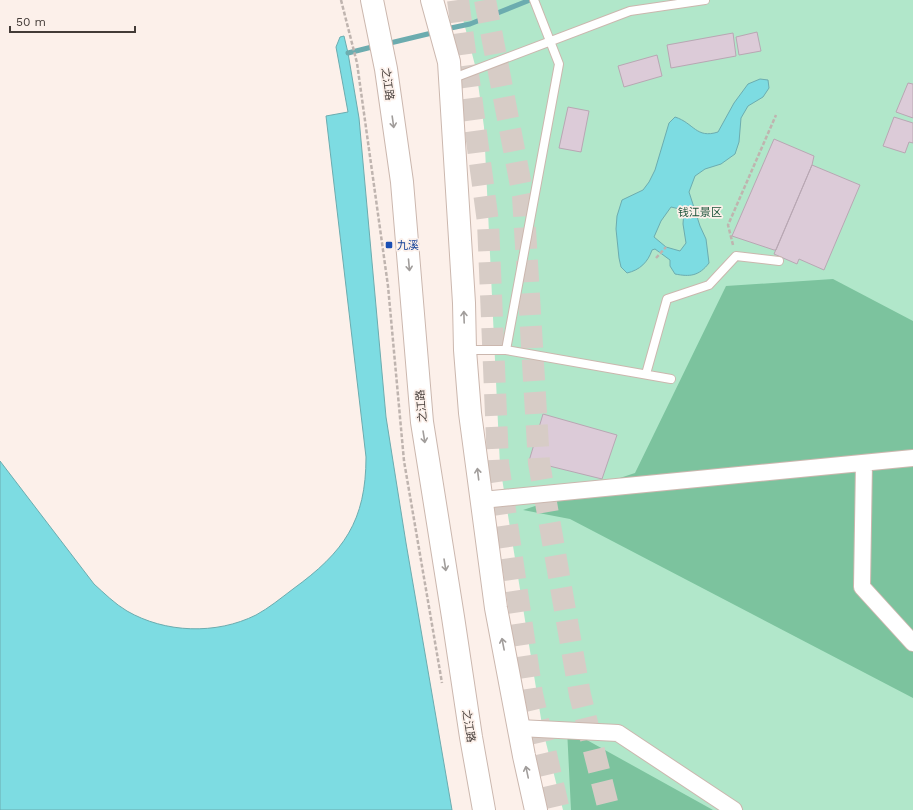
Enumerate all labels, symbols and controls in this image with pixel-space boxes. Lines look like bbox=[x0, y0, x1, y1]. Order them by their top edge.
scale bar bbox=[10, 8, 135, 34]
text: 50 m bbox=[16, 15, 46, 29]
street label: 之江路 bbox=[379, 67, 396, 101]
one-way arrow bbox=[389, 115, 397, 128]
park label: 钱江景区 bbox=[678, 206, 722, 219]
place label: 九溪 bbox=[397, 239, 419, 252]
marker: 九溪 bbox=[384, 240, 394, 250]
one-way arrow bbox=[405, 258, 412, 271]
one-way arrow bbox=[461, 311, 468, 324]
street label: 之江路 bbox=[414, 389, 429, 423]
one-way arrow bbox=[421, 430, 429, 443]
one-way arrow bbox=[474, 468, 482, 481]
one-way arrow bbox=[441, 558, 449, 571]
one-way arrow bbox=[498, 638, 506, 651]
street label: 之江路 bbox=[460, 709, 478, 743]
one-way arrow bbox=[523, 766, 531, 779]

